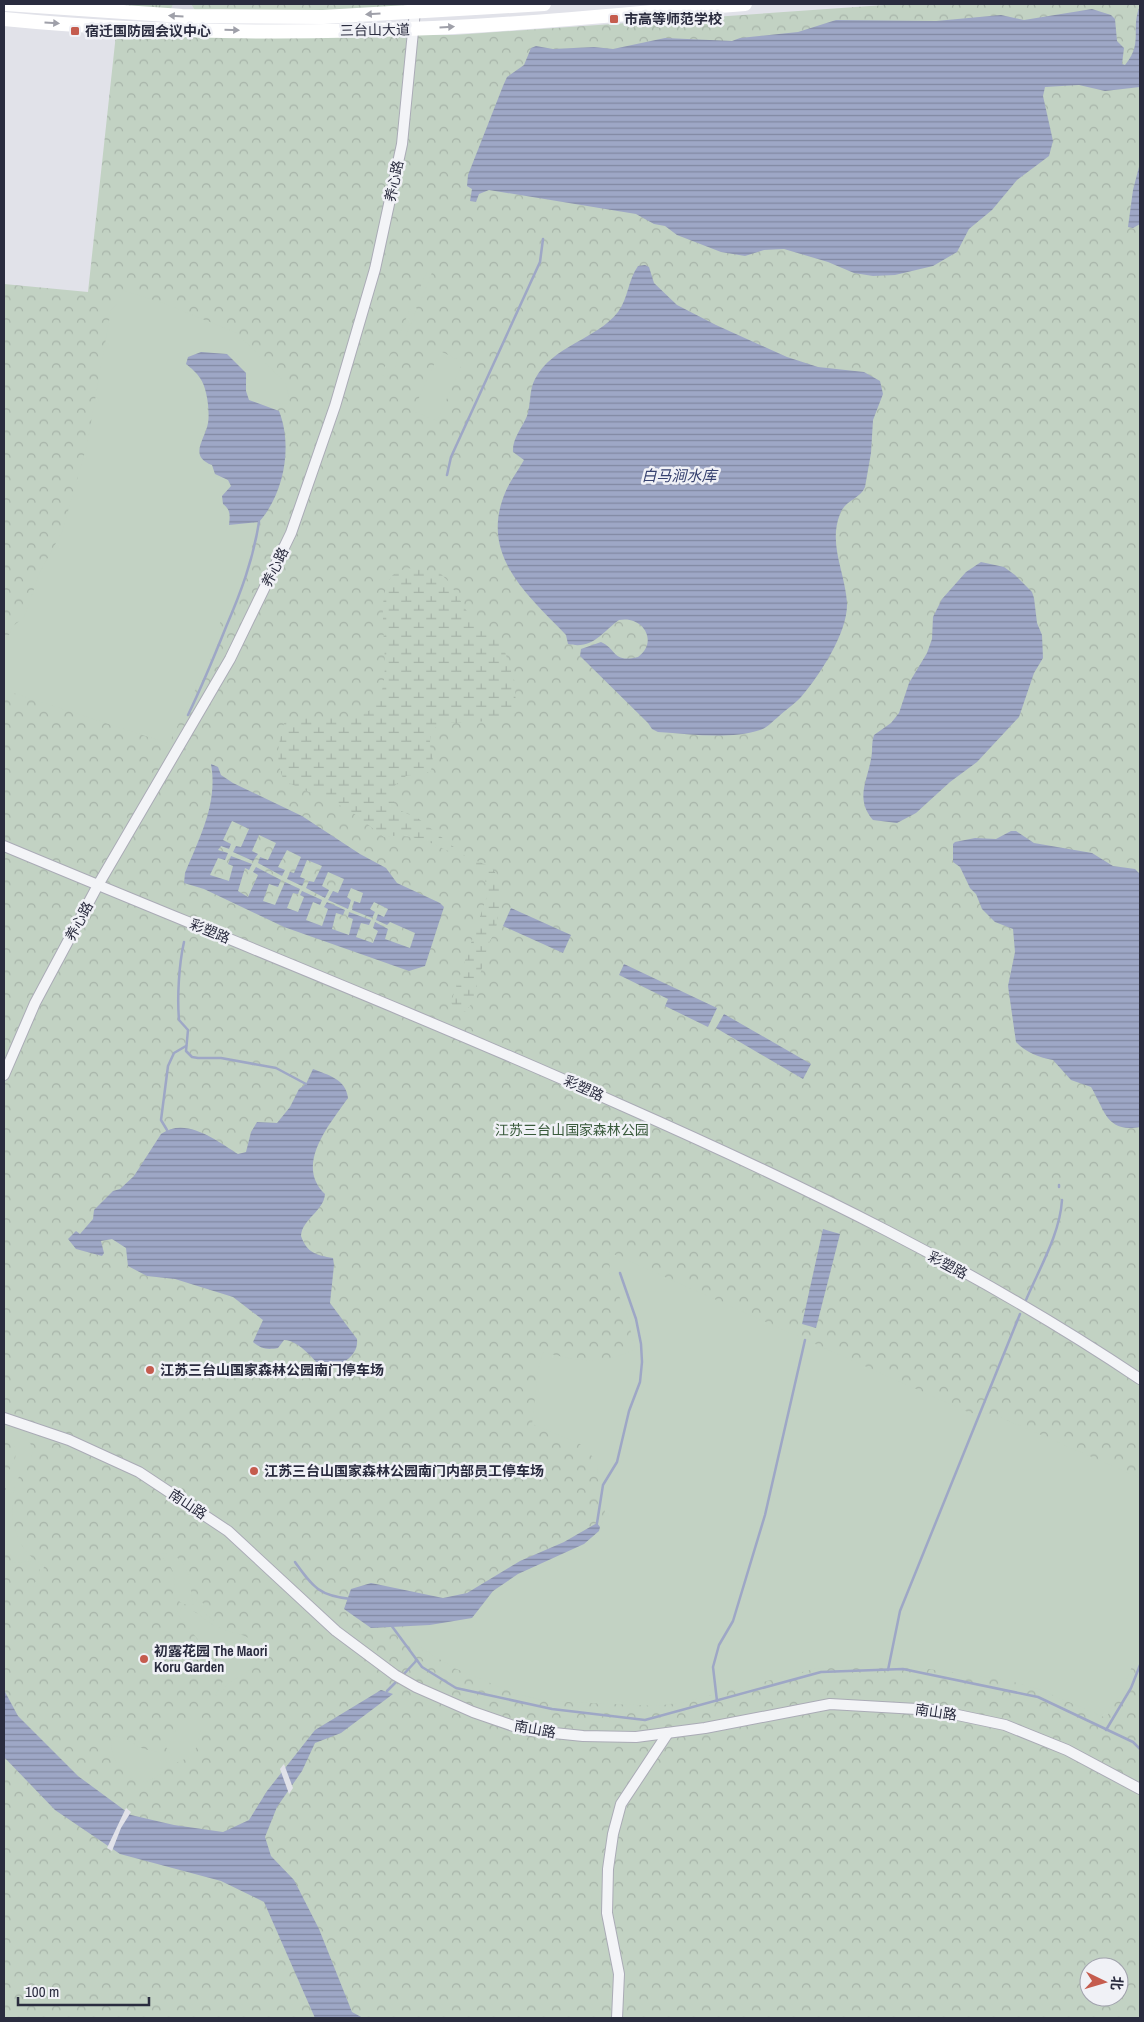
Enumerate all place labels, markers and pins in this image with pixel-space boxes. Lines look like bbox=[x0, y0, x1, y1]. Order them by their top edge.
place label: 市高等师范学校 bbox=[624, 10, 722, 28]
marker: 市高等师范学校 bbox=[608, 13, 620, 25]
place label: 宿迁国防园会议中心 bbox=[85, 22, 211, 40]
marker: 宿迁国防园会议中心 bbox=[69, 25, 81, 37]
place label: 江苏三台山国家森林公园南门停车场 bbox=[160, 1361, 384, 1379]
marker: 江苏三台山国家森林公园南门停车场 bbox=[144, 1364, 156, 1376]
place label: 江苏三台山国家森林公园南门内部员工停车场 bbox=[264, 1462, 544, 1480]
marker: 江苏三台山国家森林公园南门内部员工停车场 bbox=[248, 1465, 260, 1477]
place label: 初露花园 The Maori Koru Garden bbox=[154, 1642, 267, 1676]
marker: 初露花园 The Maori Koru Garden bbox=[138, 1653, 150, 1665]

